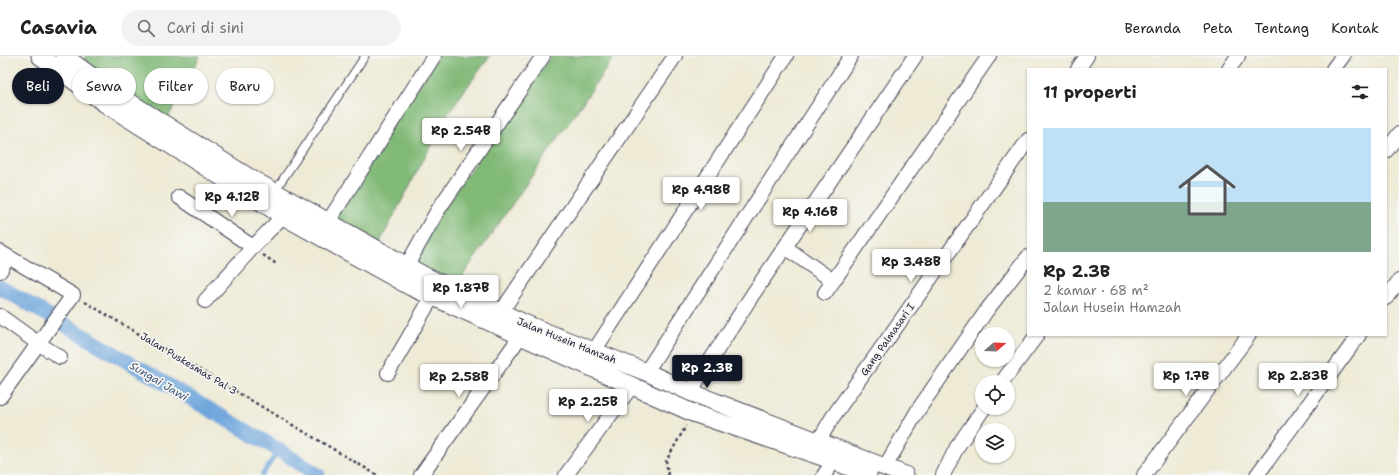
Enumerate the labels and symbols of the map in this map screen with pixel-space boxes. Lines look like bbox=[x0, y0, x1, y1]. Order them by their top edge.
pin: Rp 2.54B bbox=[420, 118, 502, 152]
pin: Rp 4.98B bbox=[660, 177, 742, 211]
pin: Rp 4.12B bbox=[191, 184, 273, 218]
pin: Rp 4.16B bbox=[769, 199, 851, 233]
pin: Rp 3.48B bbox=[870, 249, 952, 283]
pin: Rp 1.87B bbox=[420, 275, 502, 309]
street label: Gang Palmasari I bbox=[858, 300, 918, 378]
street label: Jalan Husein Hamzah bbox=[515, 315, 619, 366]
north arrow bbox=[975, 327, 1015, 367]
street label: Jalan Puskesmas Pal 3 bbox=[138, 329, 240, 398]
pin: Rp 2.3B bbox=[670, 355, 744, 389]
water label: Sungai Jawi bbox=[127, 358, 191, 405]
pin: Rp 1.7B bbox=[1149, 363, 1223, 397]
pin: Rp 2.83B bbox=[1257, 363, 1339, 397]
pin: Rp 2.58B bbox=[418, 364, 500, 398]
pin: Rp 2.25B bbox=[547, 389, 629, 423]

